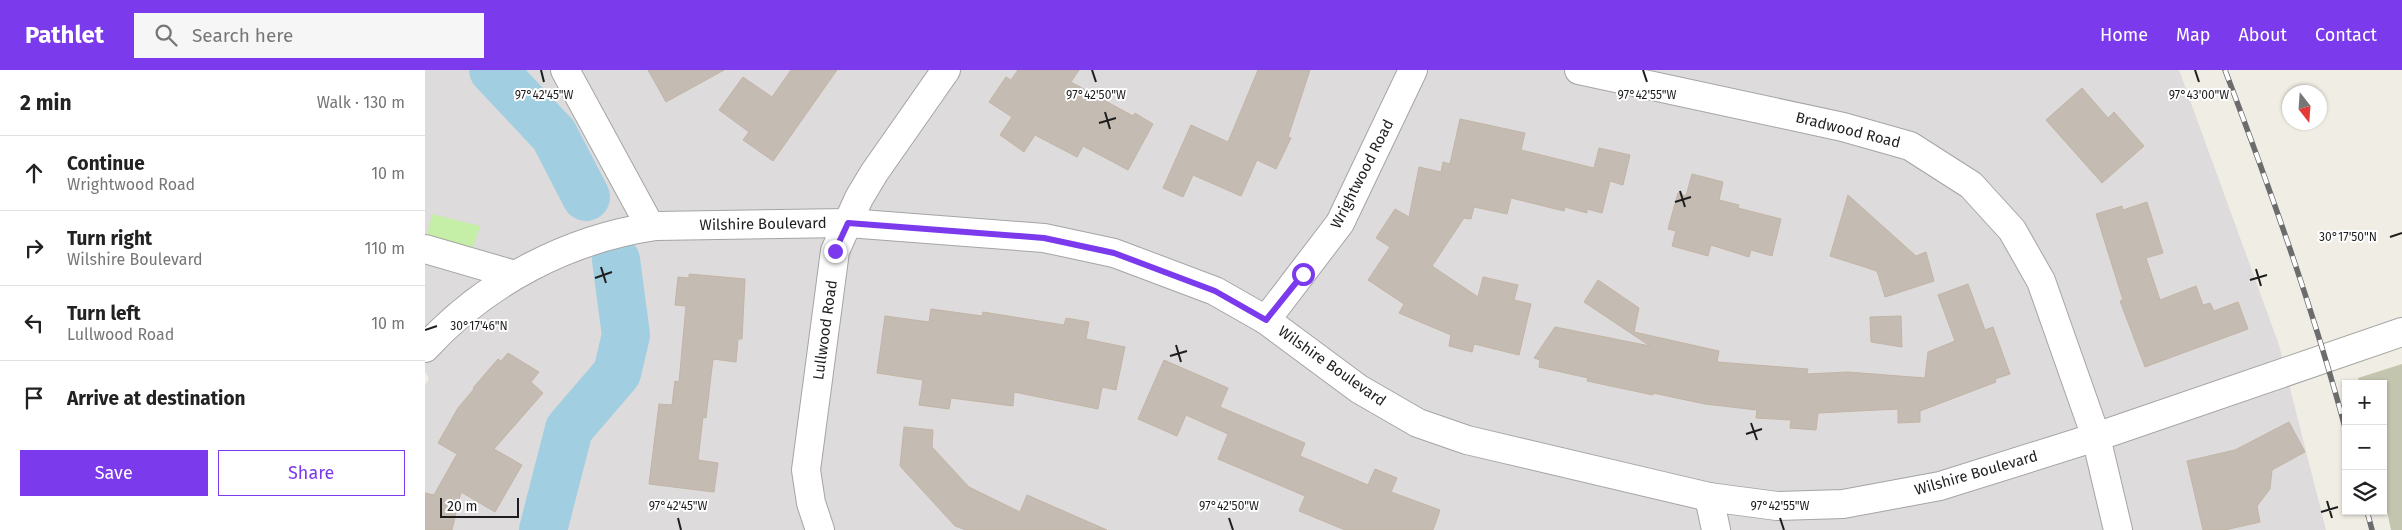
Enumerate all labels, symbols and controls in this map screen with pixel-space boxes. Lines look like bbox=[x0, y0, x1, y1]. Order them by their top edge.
search box bbox=[134, 13, 484, 58]
text: Pathlet bbox=[25, 21, 104, 49]
icon: search bbox=[152, 21, 180, 49]
text: Search here bbox=[192, 24, 293, 47]
text: Home bbox=[2100, 24, 2148, 46]
text: Map bbox=[2176, 24, 2210, 46]
text: About bbox=[2238, 24, 2287, 46]
text: Contact bbox=[2315, 24, 2377, 46]
north arrow bbox=[2282, 85, 2327, 130]
text: 97°42'45"W bbox=[515, 88, 573, 102]
text: 97°42'50"W bbox=[1066, 88, 1126, 102]
text: 97°42'55"W bbox=[1618, 88, 1677, 102]
text: 97°43'00"W bbox=[2169, 88, 2229, 102]
text: 2 min bbox=[20, 90, 72, 116]
text: Walk · 130 m bbox=[317, 93, 405, 112]
street label: Bradwood Road bbox=[1794, 108, 1902, 152]
street label: Wrightwood Road bbox=[1327, 116, 1397, 232]
text: Continue bbox=[67, 152, 145, 175]
icon: ahead bbox=[20, 159, 48, 187]
text: 10 m bbox=[371, 164, 405, 183]
text: Wrightwood Road bbox=[67, 175, 195, 194]
street label: Wilshire Boulevard bbox=[699, 214, 827, 234]
text: Turn right bbox=[67, 227, 152, 250]
text: 30°17'50"N bbox=[2319, 230, 2377, 244]
icon: right bbox=[20, 234, 48, 262]
text: 110 m bbox=[364, 239, 405, 258]
route end bbox=[824, 240, 847, 263]
text: Wilshire Boulevard bbox=[67, 250, 203, 269]
route start bbox=[1292, 263, 1315, 286]
street label: Lullwood Road bbox=[809, 279, 841, 381]
text: Turn left bbox=[67, 302, 141, 325]
icon: left bbox=[20, 309, 48, 337]
text: 10 m bbox=[371, 314, 405, 333]
text: 30°17'46"N bbox=[450, 319, 508, 333]
street label: Wilshire Boulevard bbox=[1275, 322, 1389, 410]
text: Lullwood Road bbox=[67, 325, 174, 344]
map controls bbox=[2342, 380, 2387, 515]
button: + bbox=[2342, 380, 2387, 425]
icon: arrive bbox=[20, 384, 48, 412]
text: Arrive at destination bbox=[67, 387, 246, 410]
button: − bbox=[2342, 425, 2387, 470]
street label: Wilshire Boulevard bbox=[1912, 447, 2040, 499]
button: Save bbox=[20, 450, 208, 496]
button: Share bbox=[218, 450, 405, 496]
button: layers bbox=[2342, 470, 2387, 515]
scale bar bbox=[440, 495, 519, 518]
text: 20 m bbox=[447, 498, 477, 515]
text: 97°42'45"W bbox=[649, 499, 707, 513]
text: 97°42'50"W bbox=[1199, 499, 1259, 513]
text: 97°42'55"W bbox=[1751, 499, 1810, 513]

